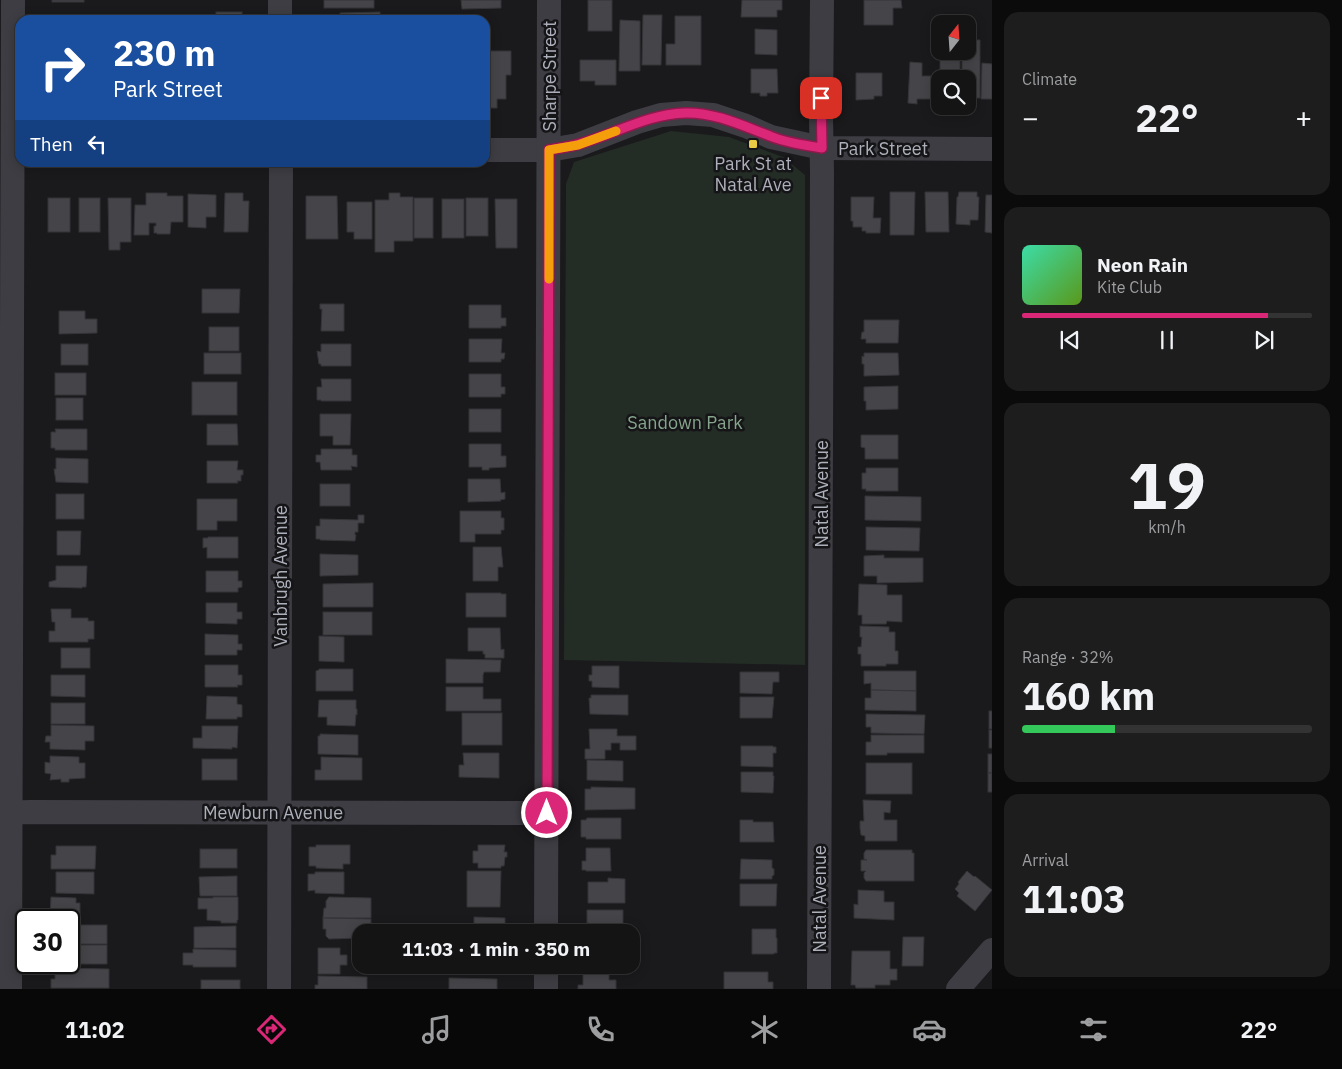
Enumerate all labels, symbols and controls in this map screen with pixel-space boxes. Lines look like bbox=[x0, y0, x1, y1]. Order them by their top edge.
north arrow bbox=[931, 15, 976, 60]
map controls bbox=[931, 15, 976, 115]
street label: Sharpe Street bbox=[538, 21, 561, 131]
text: 230 m bbox=[113, 30, 216, 76]
icon: right bbox=[30, 35, 95, 100]
text: Climate bbox=[1022, 69, 1077, 89]
button: search bbox=[931, 70, 976, 115]
text: Park Street bbox=[113, 74, 223, 103]
pin bbox=[800, 77, 842, 119]
icon: arrive bbox=[807, 84, 835, 112]
text: 22° bbox=[1135, 93, 1199, 142]
text: − bbox=[1022, 99, 1039, 136]
text: + bbox=[1295, 99, 1312, 136]
icon: left bbox=[83, 130, 111, 158]
text: Then bbox=[30, 132, 73, 156]
street label: Park Street bbox=[838, 137, 928, 160]
marker: Park St at Natal Ave bbox=[747, 138, 759, 150]
place label: Park St at Natal Ave bbox=[714, 152, 792, 196]
text: Neon Rain bbox=[1097, 253, 1188, 277]
text: Kite Club bbox=[1097, 277, 1162, 297]
icon: previous bbox=[1056, 326, 1084, 354]
icon: pause bbox=[1153, 326, 1181, 354]
icon: next bbox=[1250, 326, 1278, 354]
park label: Sandown Park bbox=[627, 411, 743, 434]
street label: Natal Avenue bbox=[810, 440, 833, 548]
text: 19 bbox=[1128, 442, 1206, 527]
street label: Vanbrugh Avenue bbox=[269, 505, 292, 647]
text: km/h bbox=[1148, 517, 1186, 537]
text: Range · 32% bbox=[1022, 647, 1114, 667]
text: 160 km bbox=[1022, 671, 1155, 720]
position arrow bbox=[520, 786, 572, 838]
street label: Mewburn Avenue bbox=[203, 801, 343, 824]
street label: Natal Avenue bbox=[808, 845, 831, 953]
text: Arrival bbox=[1022, 850, 1069, 870]
text: 11:03 bbox=[1022, 874, 1126, 923]
speed limit sign: 30 bbox=[15, 909, 80, 974]
text: 11:03 · 1 min · 350 m bbox=[402, 937, 590, 961]
icon: directions bbox=[254, 1012, 289, 1047]
icon: music bbox=[419, 1012, 454, 1047]
icon: phone bbox=[583, 1012, 618, 1047]
icon: climate bbox=[747, 1012, 782, 1047]
icon: car bbox=[912, 1012, 947, 1047]
icon: filters bbox=[1076, 1012, 1111, 1047]
text: 11:02 bbox=[65, 1015, 125, 1044]
text: 22° bbox=[1240, 1015, 1277, 1044]

